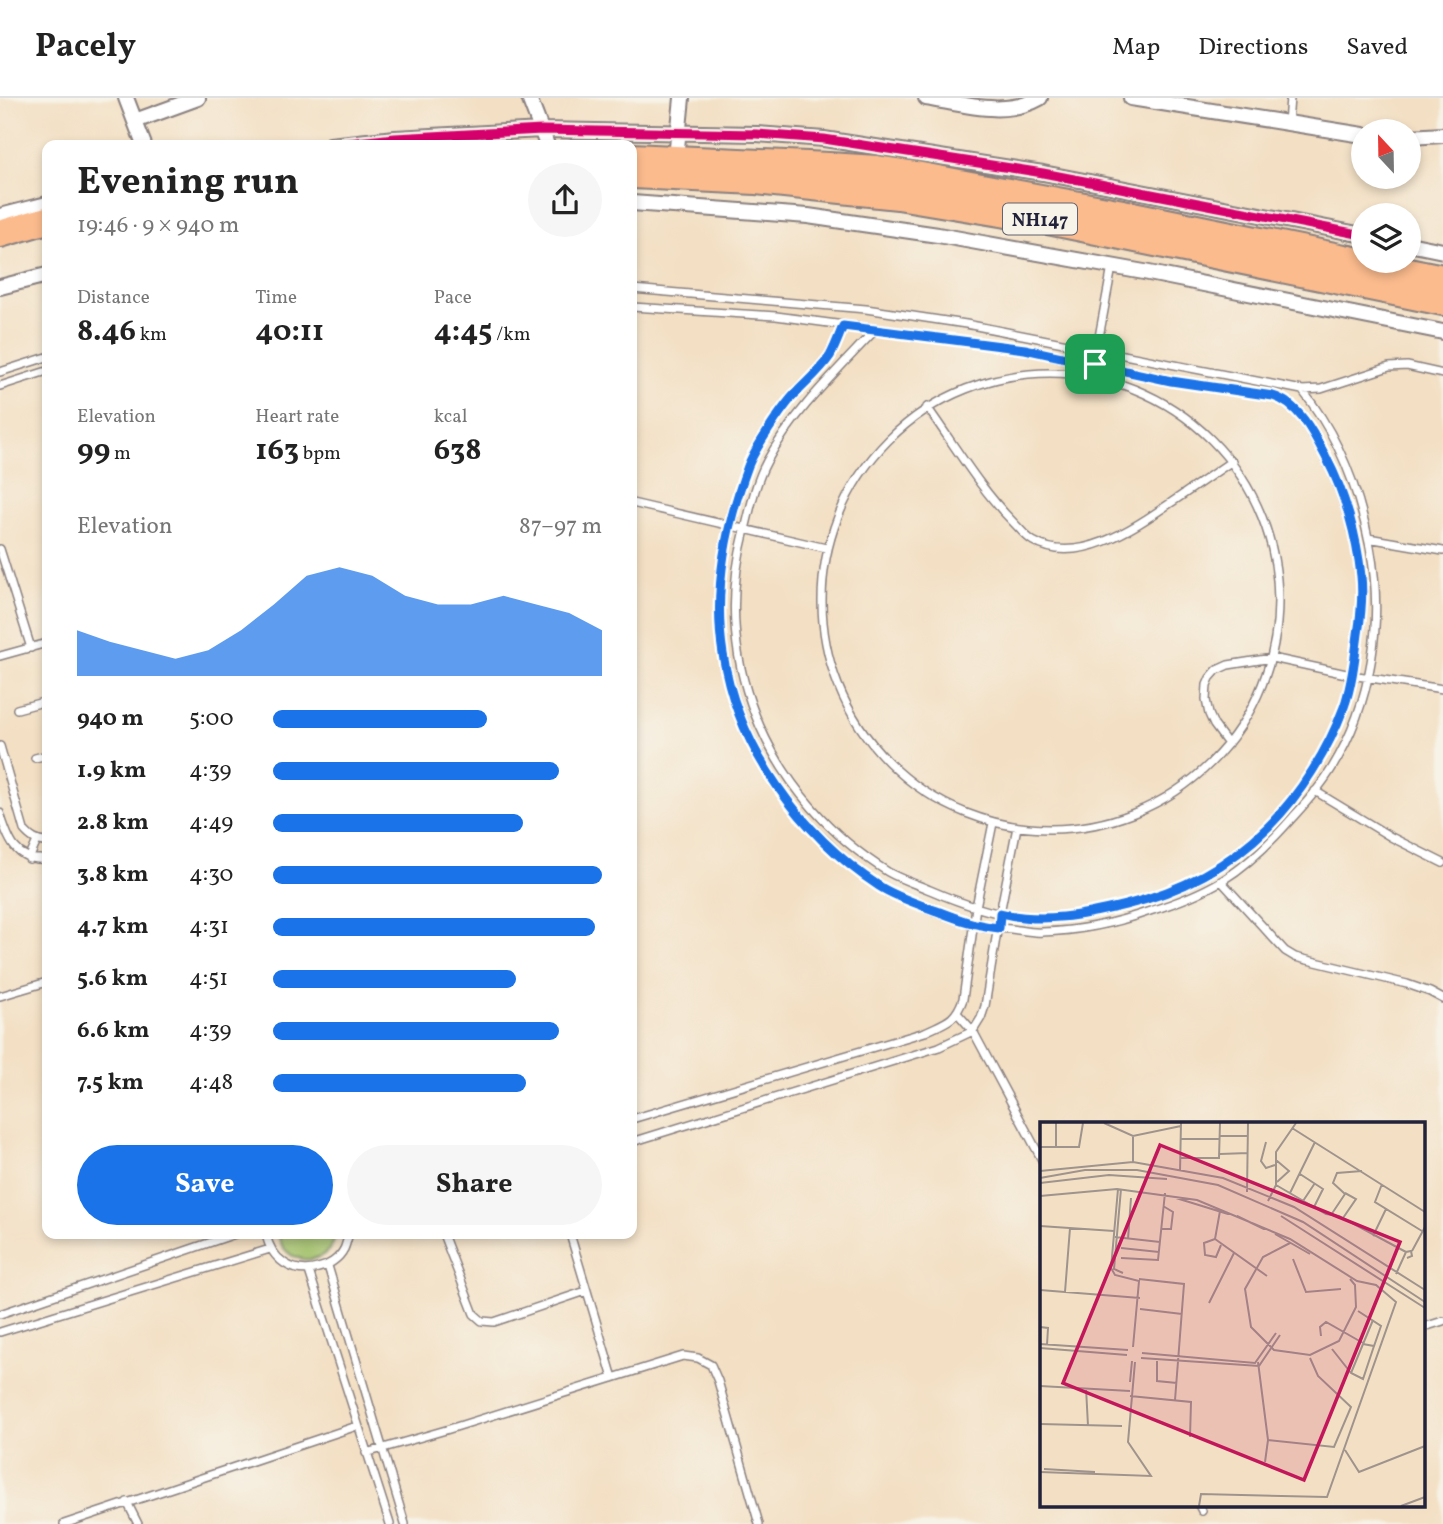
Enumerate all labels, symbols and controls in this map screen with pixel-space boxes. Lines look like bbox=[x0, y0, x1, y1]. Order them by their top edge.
text: Pacely bbox=[35, 25, 136, 71]
text: Map bbox=[1112, 31, 1160, 65]
text: Directions bbox=[1198, 31, 1308, 65]
text: Saved bbox=[1346, 31, 1408, 65]
north arrow bbox=[1351, 119, 1421, 189]
map controls bbox=[1351, 119, 1421, 273]
text: Evening run bbox=[77, 157, 299, 210]
button: share bbox=[528, 163, 602, 237]
road number: NH147 bbox=[1003, 203, 1077, 234]
button: layers bbox=[1351, 203, 1421, 273]
text: 19:46 · 9 × 940 m bbox=[77, 210, 239, 242]
text: Distance bbox=[77, 285, 150, 311]
text: Time bbox=[255, 285, 297, 311]
text: Pace bbox=[434, 285, 472, 311]
text: 8.46 bbox=[77, 311, 136, 353]
text: 40:11 bbox=[255, 311, 324, 353]
text: 4:45 bbox=[434, 311, 493, 353]
text: km bbox=[136, 322, 167, 348]
text: /km bbox=[493, 322, 530, 348]
pin bbox=[1065, 334, 1125, 394]
icon: arrive bbox=[1076, 345, 1114, 383]
text: Elevation bbox=[77, 404, 156, 430]
text: Heart rate bbox=[255, 404, 339, 430]
text: kcal bbox=[434, 404, 467, 430]
text: 99 bbox=[77, 430, 110, 472]
text: 163 bbox=[255, 430, 299, 472]
text: 638 bbox=[434, 430, 482, 472]
text: m bbox=[110, 441, 131, 467]
text: bpm bbox=[299, 441, 341, 467]
text: Elevation bbox=[77, 511, 173, 543]
text: 87–97 m bbox=[519, 511, 602, 543]
text: 940 m bbox=[77, 703, 144, 735]
text: 5:00 bbox=[189, 703, 234, 735]
text: 1.9 km bbox=[77, 755, 146, 787]
text: 4:39 bbox=[189, 755, 231, 787]
text: 2.8 km bbox=[77, 807, 149, 839]
text: 4:49 bbox=[189, 807, 233, 839]
text: 3.8 km bbox=[77, 859, 149, 891]
text: 4:30 bbox=[189, 859, 233, 891]
text: 4.7 km bbox=[77, 911, 149, 943]
text: 4:31 bbox=[189, 911, 229, 943]
text: 5.6 km bbox=[77, 963, 148, 995]
text: 4:51 bbox=[189, 963, 228, 995]
text: 6.6 km bbox=[77, 1015, 150, 1047]
text: 4:39 bbox=[189, 1015, 231, 1047]
text: 7.5 km bbox=[77, 1067, 144, 1099]
text: 4:48 bbox=[189, 1067, 233, 1099]
inset map bbox=[1040, 1122, 1426, 1506]
button: Save bbox=[77, 1145, 333, 1225]
button: Share bbox=[347, 1145, 602, 1225]

